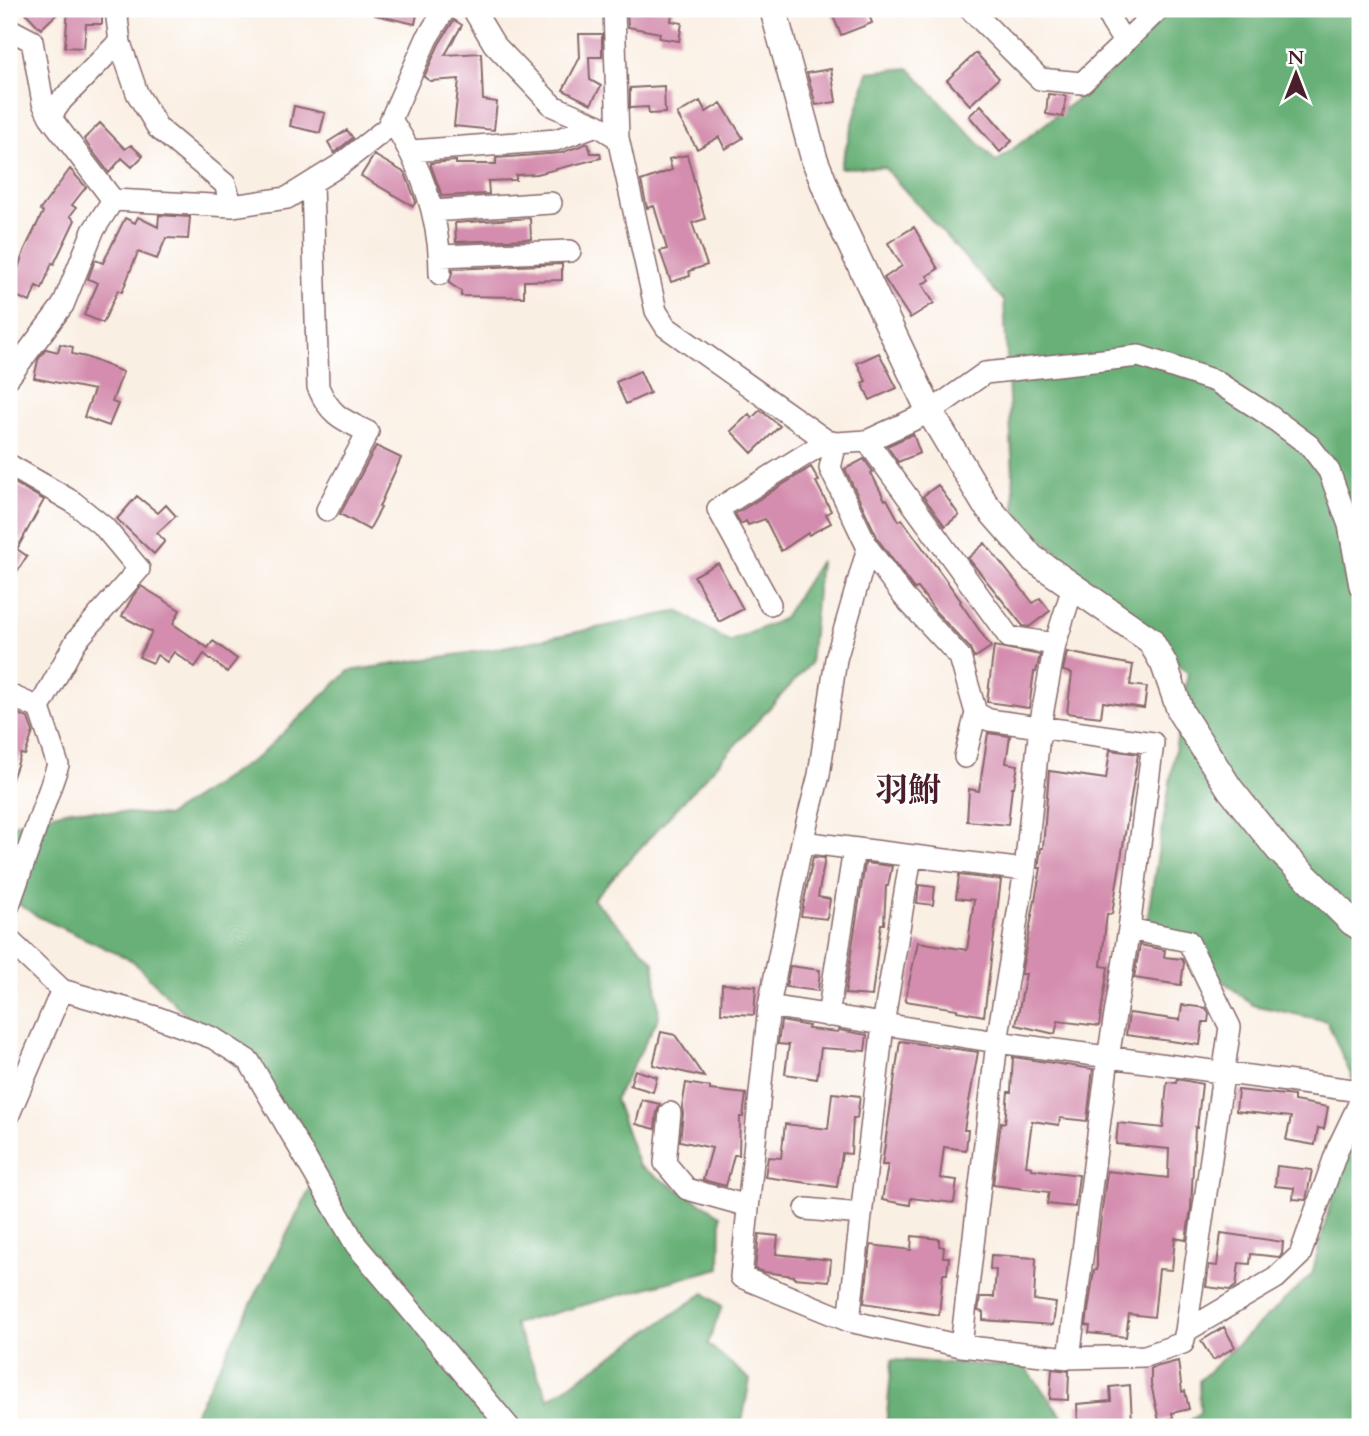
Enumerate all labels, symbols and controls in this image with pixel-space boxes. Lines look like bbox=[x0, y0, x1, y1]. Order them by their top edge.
north arrow bbox=[1260, 38, 1330, 108]
text: N bbox=[1288, 45, 1305, 71]
district label: 羽鮒 bbox=[875, 768, 941, 813]

